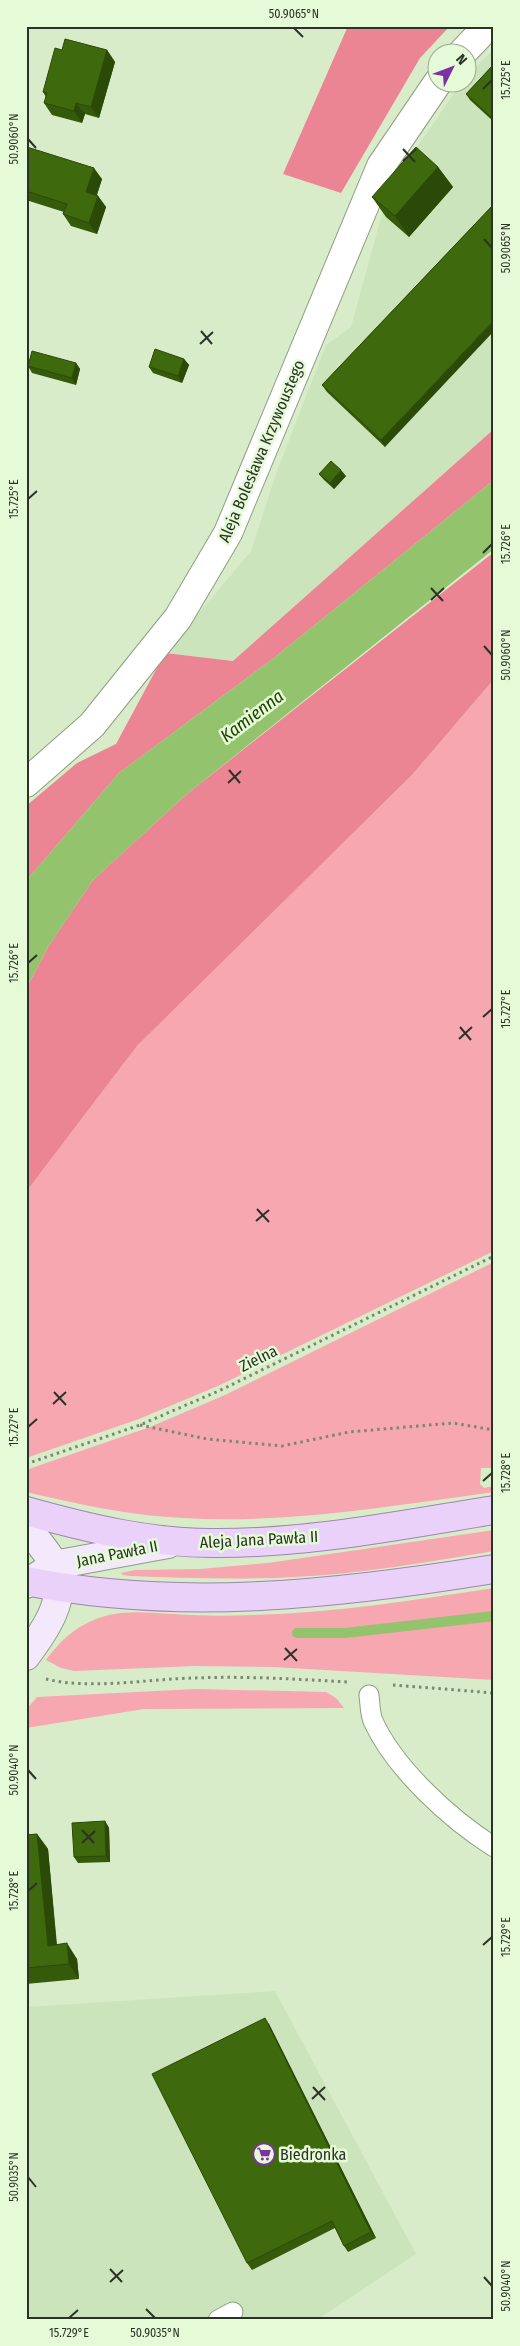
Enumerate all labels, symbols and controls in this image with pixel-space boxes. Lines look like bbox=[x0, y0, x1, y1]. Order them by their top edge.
text: 50.9065°N bbox=[269, 7, 319, 21]
north arrow bbox=[428, 42, 478, 92]
text: N bbox=[452, 51, 470, 68]
text: 15.725°E bbox=[499, 60, 513, 100]
text: 50.9060°N bbox=[7, 113, 21, 165]
text: 50.9065°N bbox=[499, 223, 513, 273]
street label: Aleja Bolesława Krzywoustego bbox=[214, 357, 309, 545]
text: 15.725°E bbox=[7, 479, 21, 519]
text: 15.726°E bbox=[499, 524, 513, 564]
text: 50.9060°N bbox=[499, 629, 513, 681]
water label: Kamienna bbox=[216, 685, 288, 747]
text: 15.726°E bbox=[7, 943, 21, 983]
text: 15.727°E bbox=[499, 989, 513, 1028]
street label: Zielna bbox=[236, 1341, 280, 1376]
text: 15.727°E bbox=[7, 1407, 21, 1446]
text: 15.728°E bbox=[499, 1453, 513, 1493]
street label: Aleja Jana Pawła II bbox=[199, 1527, 319, 1552]
street label: Jana Pawła II bbox=[75, 1536, 159, 1571]
text: 50.9040°N bbox=[7, 1744, 21, 1796]
text: 15.728°E bbox=[7, 1871, 21, 1911]
text: 15.729°E bbox=[499, 1917, 513, 1957]
supermarket icon: Biedronka bbox=[252, 2142, 276, 2166]
place label: Biedronka bbox=[280, 2145, 346, 2164]
text: 50.9035°N bbox=[7, 2152, 21, 2202]
text: 50.9040°N bbox=[499, 2260, 513, 2312]
text: 15.729°E bbox=[49, 2326, 89, 2340]
text: 50.9035°N bbox=[130, 2326, 180, 2340]

